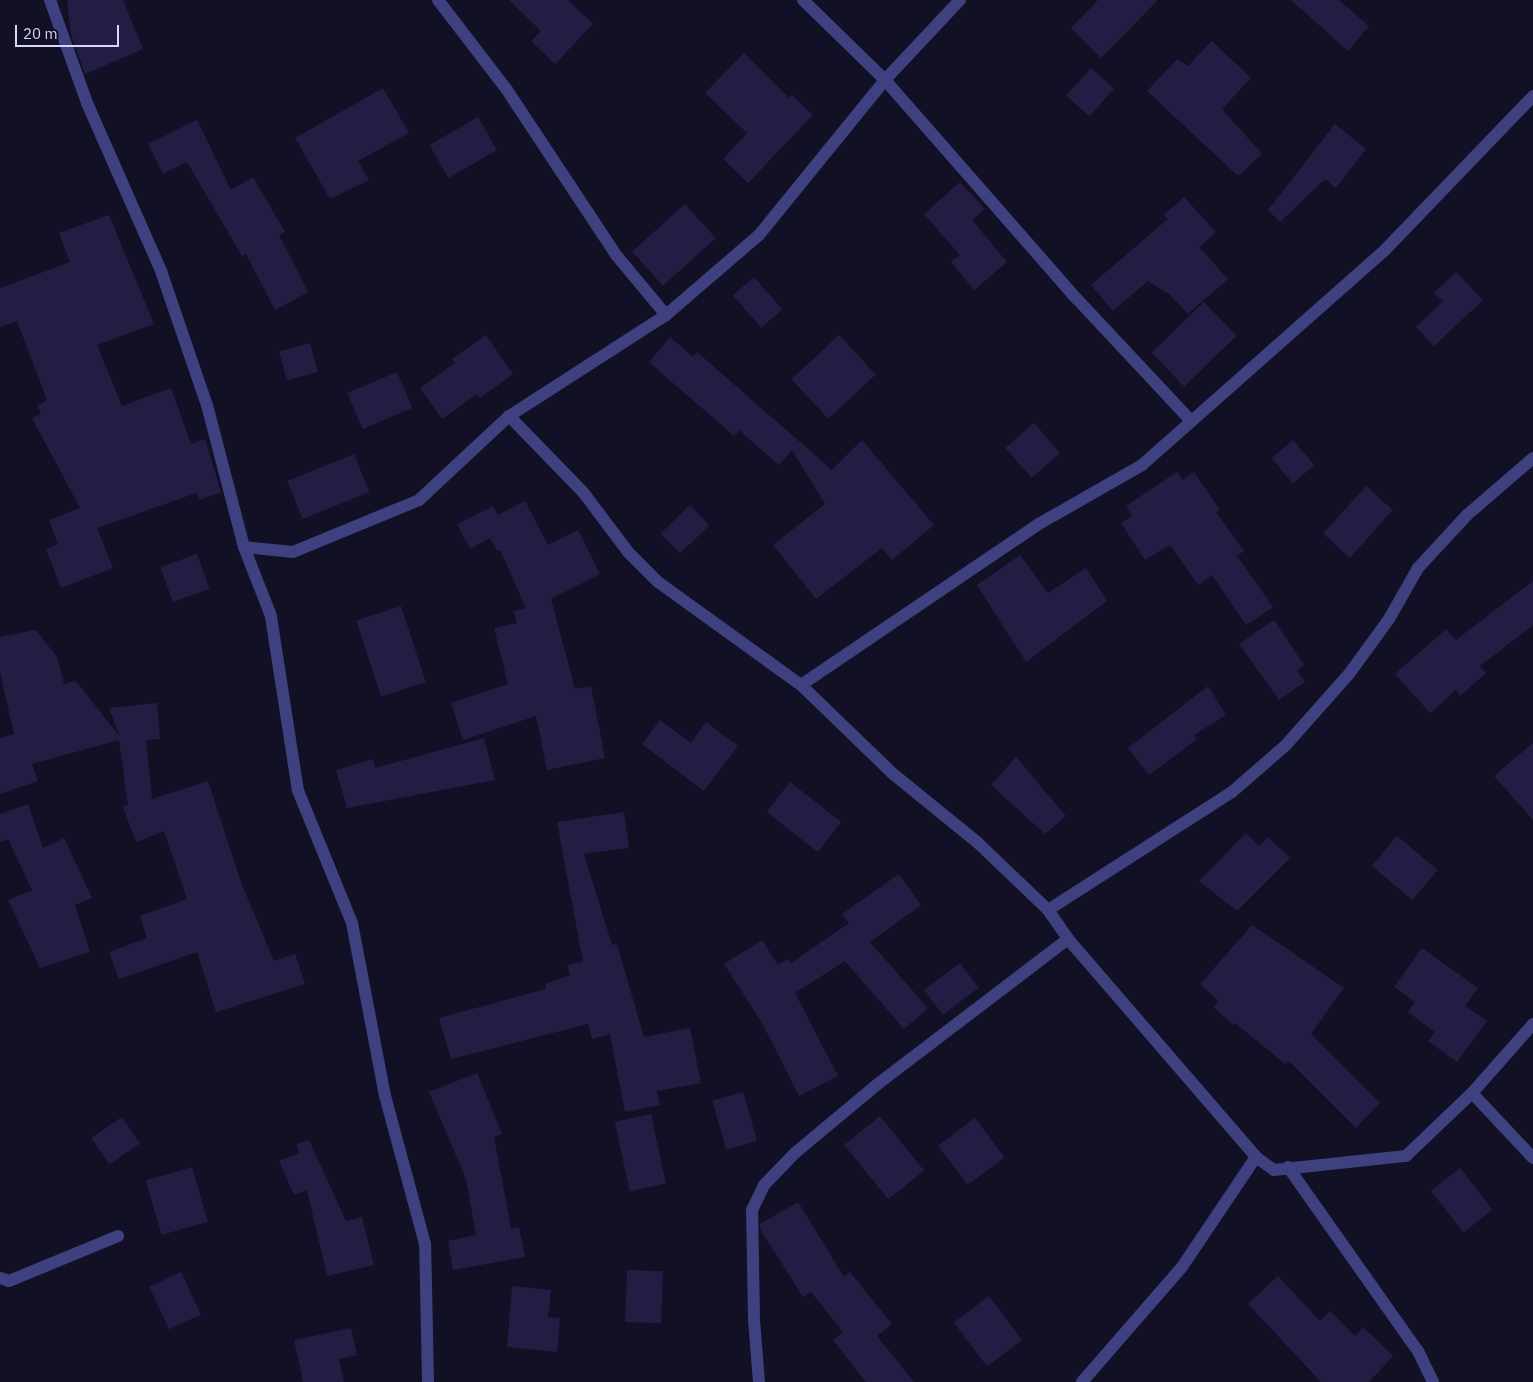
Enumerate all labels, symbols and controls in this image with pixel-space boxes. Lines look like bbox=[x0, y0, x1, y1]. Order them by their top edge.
scale bar bbox=[18, 15, 121, 47]
text: 20 m bbox=[23, 24, 58, 43]

